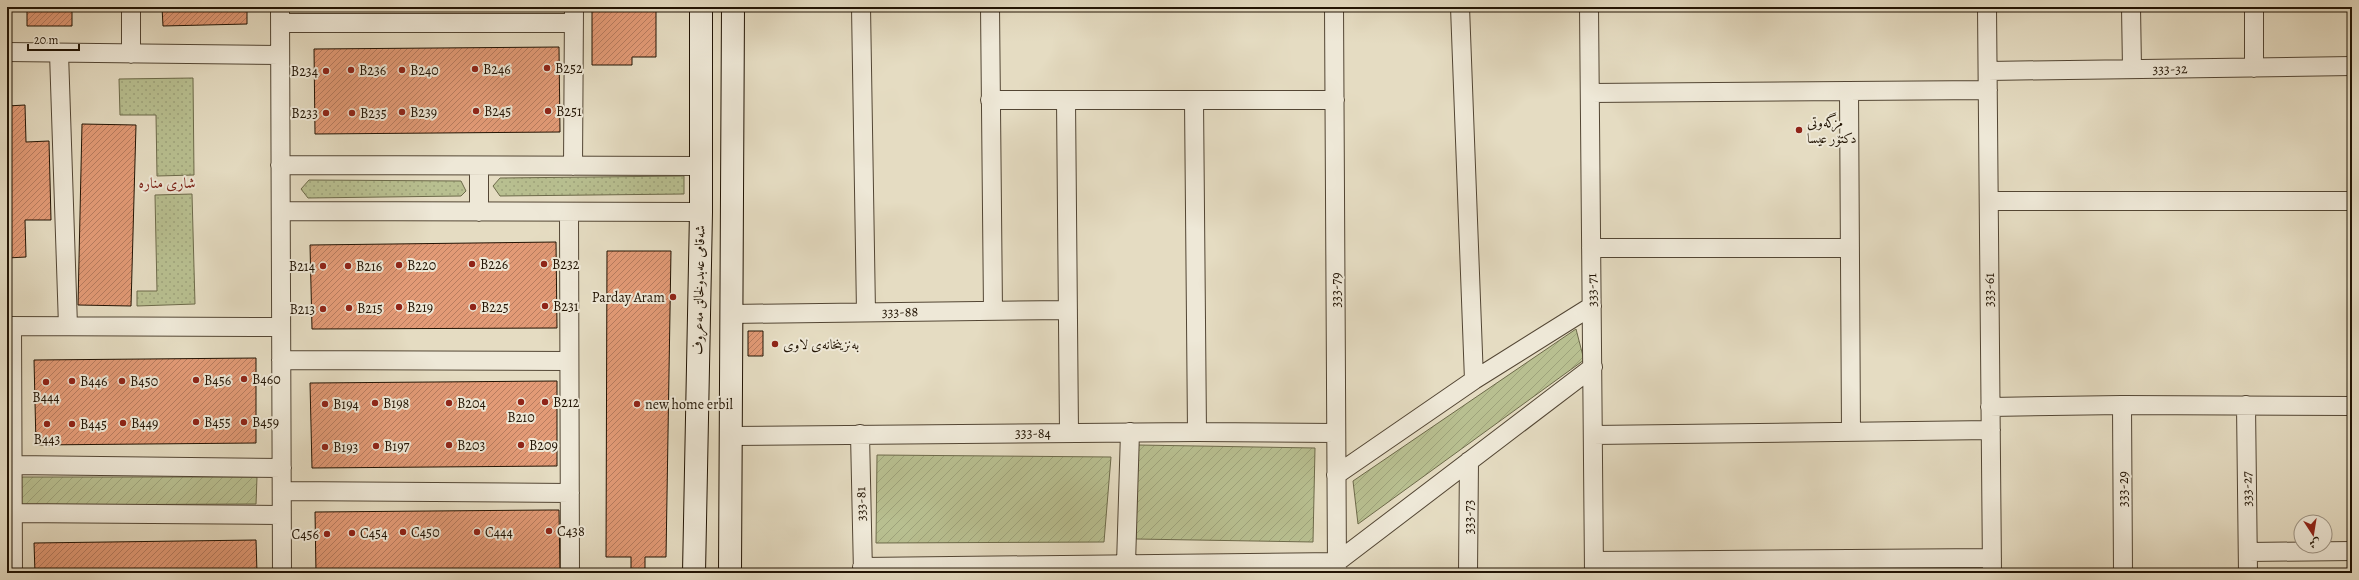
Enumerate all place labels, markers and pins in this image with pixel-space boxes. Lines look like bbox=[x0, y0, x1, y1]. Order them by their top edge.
place label: B252 bbox=[555, 59, 583, 78]
place label: B246 bbox=[483, 60, 511, 79]
place label: B236 bbox=[359, 61, 386, 80]
place label: B240 bbox=[410, 61, 439, 80]
place label: B234 bbox=[291, 62, 318, 81]
marker: B252 bbox=[542, 63, 552, 73]
marker: B246 bbox=[470, 64, 480, 74]
marker: B236 bbox=[346, 65, 356, 75]
marker: B240 bbox=[397, 65, 407, 75]
marker: B234 bbox=[321, 66, 331, 76]
place label: B245 bbox=[484, 102, 511, 121]
place label: B251 bbox=[556, 102, 582, 121]
place label: B239 bbox=[410, 103, 437, 122]
place label: B233 bbox=[291, 104, 318, 123]
place label: B235 bbox=[360, 104, 387, 123]
marker: B245 bbox=[471, 106, 481, 116]
marker: B251 bbox=[543, 106, 553, 116]
marker: B239 bbox=[397, 107, 407, 117]
marker: B233 bbox=[321, 108, 331, 118]
marker: B235 bbox=[347, 108, 357, 118]
place label: مزگەوتی دکتۆر عیسا bbox=[1807, 112, 1856, 148]
marker: مزگەوتی دکتۆر عیسا bbox=[1794, 125, 1804, 135]
place label: B226 bbox=[480, 255, 508, 274]
place label: B232 bbox=[552, 255, 580, 274]
place label: B220 bbox=[407, 256, 436, 275]
place label: B214 bbox=[289, 257, 315, 276]
place label: B216 bbox=[356, 257, 382, 276]
marker: B226 bbox=[467, 259, 477, 269]
marker: B232 bbox=[539, 259, 549, 269]
marker: B220 bbox=[394, 260, 404, 270]
marker: B214 bbox=[318, 261, 328, 271]
marker: B216 bbox=[343, 261, 353, 271]
place label: Parday Aram bbox=[592, 288, 665, 307]
marker: Parday Aram bbox=[668, 292, 678, 302]
place label: B231 bbox=[553, 297, 579, 316]
place label: B219 bbox=[407, 298, 433, 317]
place label: B225 bbox=[481, 298, 509, 317]
place label: B215 bbox=[357, 299, 383, 318]
place label: B213 bbox=[289, 300, 315, 319]
marker: B231 bbox=[540, 301, 550, 311]
marker: B219 bbox=[394, 302, 404, 312]
marker: B225 bbox=[468, 302, 478, 312]
marker: B215 bbox=[344, 303, 354, 313]
marker: B213 bbox=[318, 304, 328, 314]
place label: بەنزینخانەی لاوی bbox=[783, 335, 859, 354]
marker: بەنزینخانەی لاوی bbox=[770, 339, 780, 349]
place label: B460 bbox=[252, 370, 281, 389]
place label: B456 bbox=[204, 371, 231, 390]
place label: B446 bbox=[80, 372, 108, 391]
place label: B450 bbox=[130, 372, 158, 391]
marker: B460 bbox=[239, 374, 249, 384]
marker: B456 bbox=[191, 375, 201, 385]
marker: B446 bbox=[67, 376, 77, 386]
marker: B450 bbox=[117, 376, 127, 386]
marker: B444 bbox=[41, 377, 51, 387]
place label: B444 bbox=[32, 388, 60, 407]
place label: B212 bbox=[553, 393, 580, 412]
place label: B198 bbox=[383, 394, 410, 413]
place label: B204 bbox=[457, 394, 486, 413]
place label: B194 bbox=[333, 395, 359, 414]
place label: new home erbil bbox=[645, 395, 733, 414]
marker: B210 bbox=[516, 397, 526, 407]
marker: B212 bbox=[540, 397, 550, 407]
marker: B198 bbox=[370, 398, 380, 408]
marker: B204 bbox=[444, 398, 454, 408]
marker: B194 bbox=[320, 399, 330, 409]
marker: new home erbil bbox=[632, 399, 642, 409]
place label: B210 bbox=[507, 408, 535, 427]
place label: B455 bbox=[204, 413, 231, 432]
place label: B459 bbox=[252, 413, 279, 432]
place label: B449 bbox=[131, 414, 158, 433]
place label: B445 bbox=[80, 415, 107, 434]
marker: B455 bbox=[191, 417, 201, 427]
marker: B459 bbox=[239, 417, 249, 427]
marker: B449 bbox=[118, 418, 128, 428]
marker: B443 bbox=[42, 419, 52, 429]
marker: B445 bbox=[67, 419, 77, 429]
place label: B443 bbox=[34, 430, 61, 449]
place label: B203 bbox=[457, 436, 485, 455]
place label: B209 bbox=[529, 436, 558, 455]
place label: B197 bbox=[384, 437, 410, 456]
place label: B193 bbox=[333, 438, 359, 457]
marker: B203 bbox=[444, 440, 454, 450]
marker: B209 bbox=[516, 440, 526, 450]
marker: B197 bbox=[371, 441, 381, 451]
marker: B193 bbox=[320, 442, 330, 452]
place label: C438 bbox=[557, 522, 585, 541]
place label: C450 bbox=[411, 523, 440, 542]
place label: C444 bbox=[485, 523, 513, 542]
place label: C454 bbox=[360, 524, 387, 543]
place label: C456 bbox=[291, 525, 319, 544]
marker: C438 bbox=[544, 526, 554, 536]
marker: C450 bbox=[398, 527, 408, 537]
marker: C444 bbox=[472, 527, 482, 537]
marker: C454 bbox=[347, 528, 357, 538]
marker: C456 bbox=[322, 529, 332, 539]

